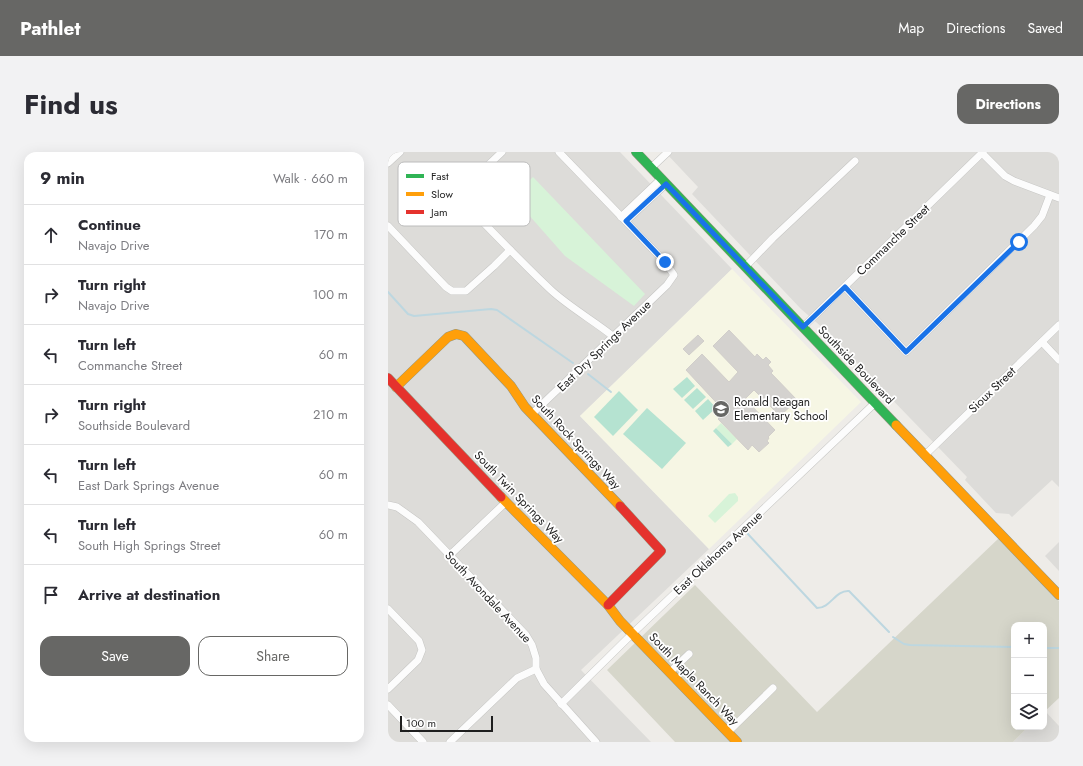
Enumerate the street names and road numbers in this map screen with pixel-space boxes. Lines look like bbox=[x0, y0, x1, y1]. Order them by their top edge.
street label: Commanche Street bbox=[852, 200, 934, 280]
street label: East Dry Springs Avenue bbox=[553, 296, 655, 396]
street label: Southside Boulevard bbox=[814, 322, 898, 408]
street label: Sioux Street bbox=[964, 363, 1020, 417]
street label: South Rock Springs Way bbox=[527, 391, 625, 494]
street label: South Twin Springs Way bbox=[470, 447, 569, 548]
street label: East Oklahoma Avenue bbox=[669, 507, 767, 599]
street label: South Avondale Avenue bbox=[440, 547, 536, 647]
street label: South Maple Ranch Way bbox=[645, 628, 744, 730]

